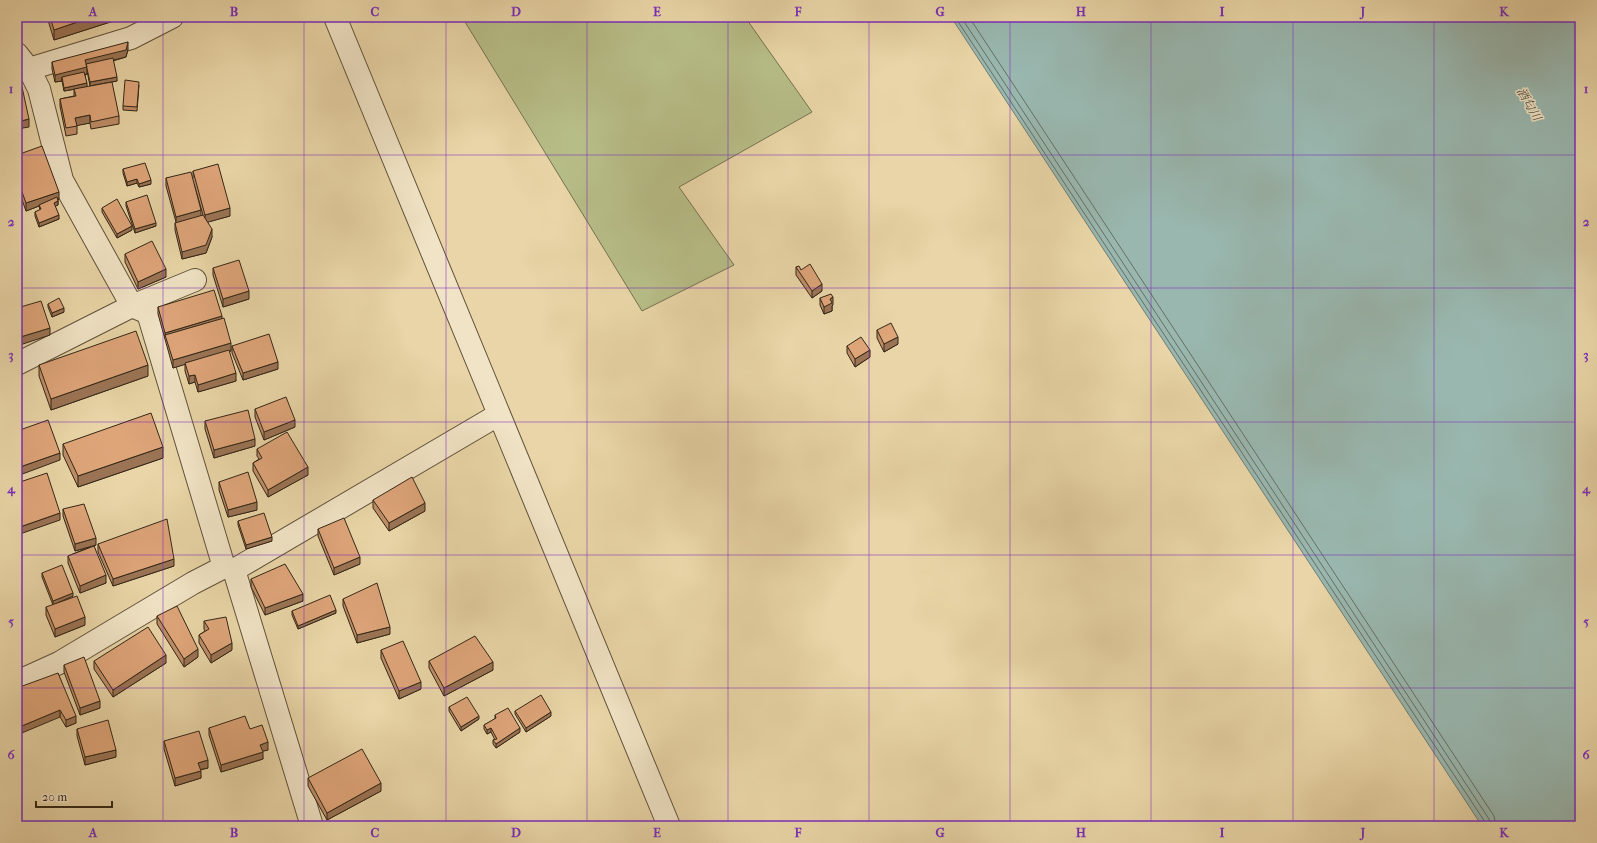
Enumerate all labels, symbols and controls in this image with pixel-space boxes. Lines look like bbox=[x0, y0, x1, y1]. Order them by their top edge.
text: A bbox=[88, 4, 98, 19]
text: B bbox=[230, 4, 239, 19]
text: C bbox=[371, 4, 380, 19]
text: D bbox=[511, 4, 521, 19]
text: E bbox=[653, 4, 661, 19]
text: F bbox=[794, 4, 802, 19]
text: G bbox=[935, 4, 945, 19]
text: H bbox=[1076, 4, 1087, 19]
text: I bbox=[1219, 4, 1225, 19]
text: J bbox=[1359, 4, 1366, 20]
text: K bbox=[1499, 4, 1510, 19]
text: 1 bbox=[9, 81, 14, 96]
text: 1 bbox=[1584, 81, 1589, 96]
water label: 酒匂川 bbox=[1514, 85, 1545, 125]
text: 2 bbox=[8, 214, 15, 229]
text: 2 bbox=[1583, 214, 1590, 229]
text: 3 bbox=[8, 347, 14, 363]
text: 3 bbox=[1583, 347, 1589, 363]
text: 4 bbox=[6, 481, 16, 497]
text: 4 bbox=[1581, 481, 1591, 497]
text: 5 bbox=[8, 614, 14, 629]
text: 5 bbox=[1583, 614, 1589, 629]
text: 6 bbox=[7, 747, 15, 762]
text: 6 bbox=[1582, 747, 1590, 762]
scale bar bbox=[36, 783, 112, 809]
text: 20 m bbox=[42, 790, 67, 804]
text: A bbox=[88, 825, 98, 840]
text: B bbox=[230, 825, 239, 840]
text: C bbox=[371, 825, 380, 840]
text: D bbox=[511, 825, 521, 840]
text: E bbox=[653, 825, 661, 840]
text: F bbox=[794, 825, 802, 840]
text: G bbox=[935, 825, 945, 840]
text: H bbox=[1076, 825, 1087, 840]
text: I bbox=[1219, 825, 1225, 840]
text: J bbox=[1359, 825, 1366, 841]
text: K bbox=[1499, 825, 1510, 840]

